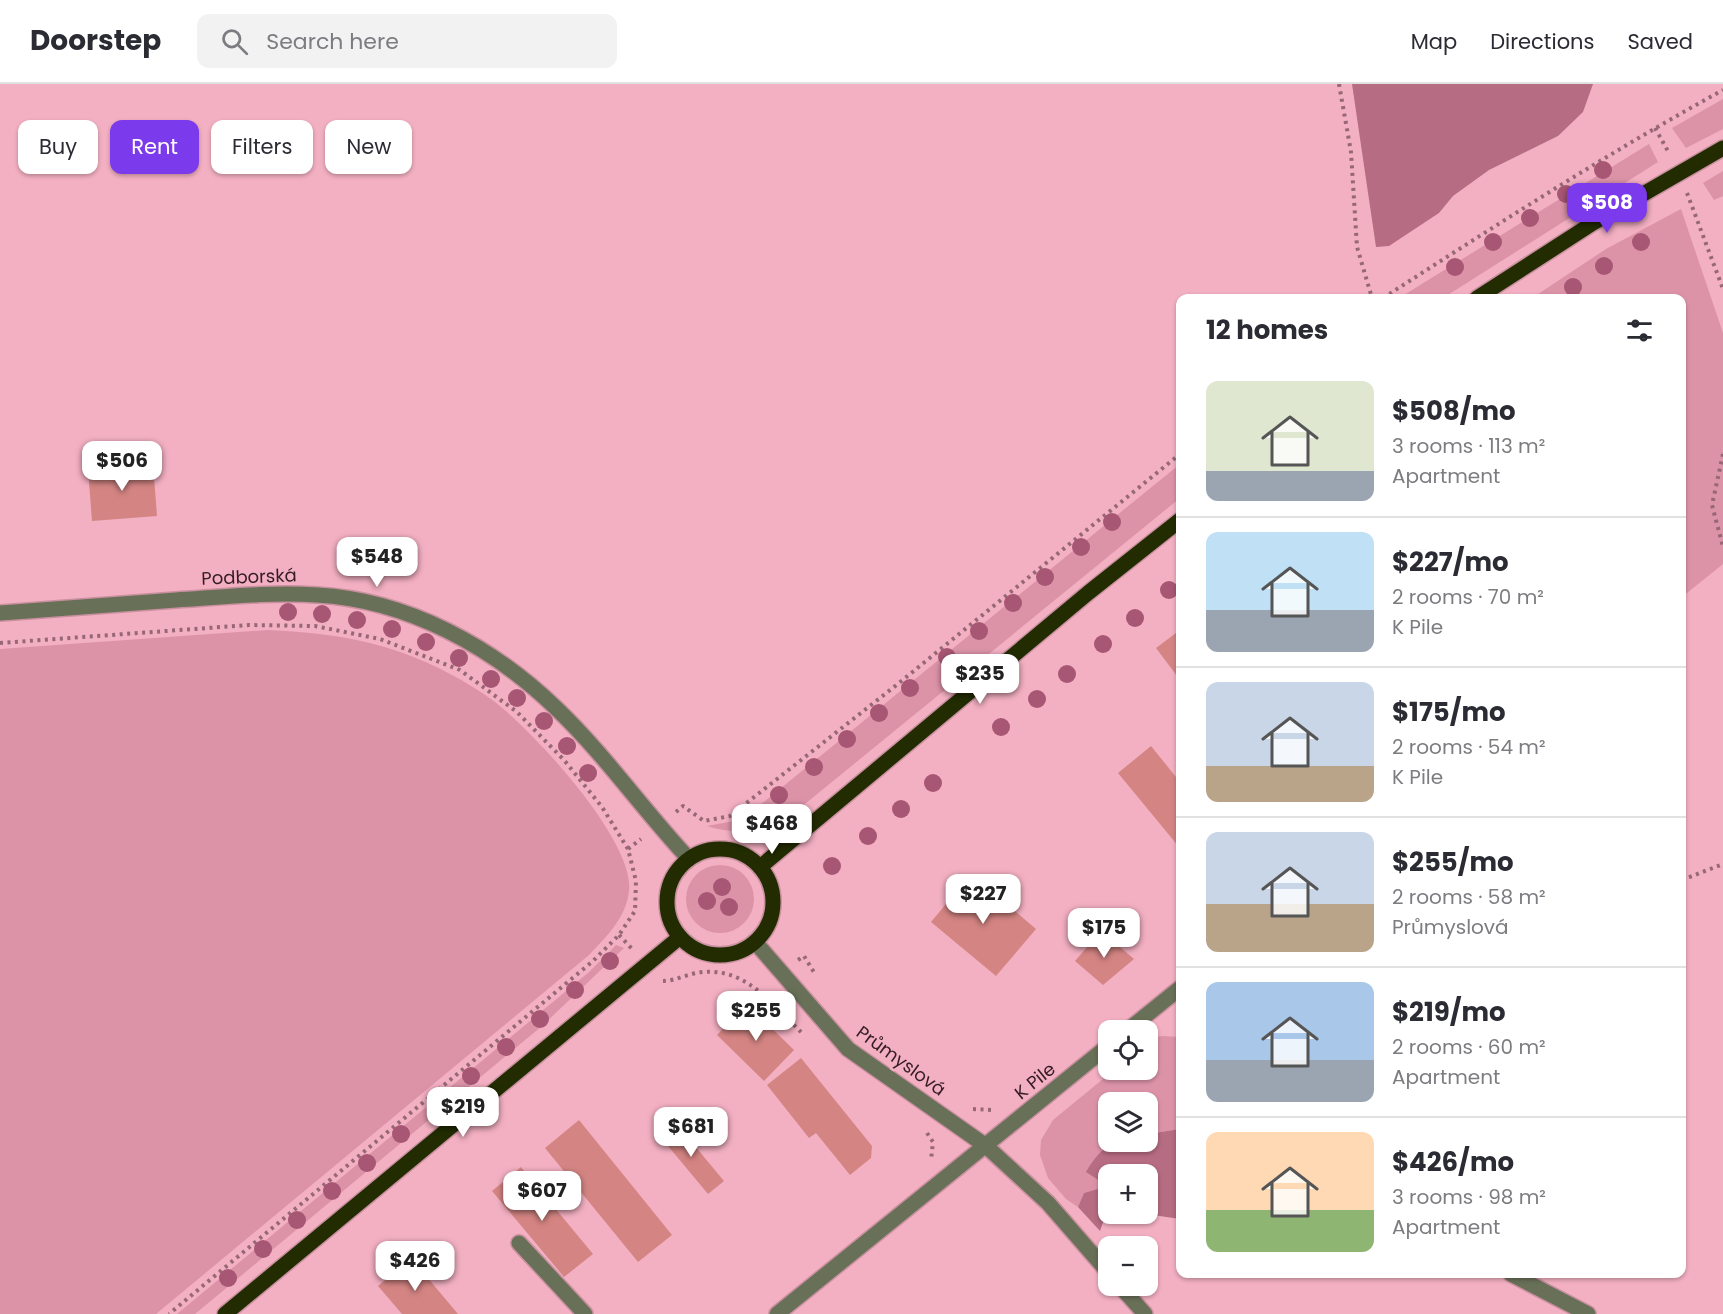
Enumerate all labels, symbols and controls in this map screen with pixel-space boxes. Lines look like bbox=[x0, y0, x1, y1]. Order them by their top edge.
search box bbox=[197, 14, 617, 68]
text: Doorstep bbox=[30, 21, 161, 60]
icon: search bbox=[218, 25, 251, 58]
text: Search here bbox=[266, 26, 399, 57]
text: Map bbox=[1411, 27, 1457, 56]
text: Directions bbox=[1490, 27, 1594, 56]
text: Saved bbox=[1627, 27, 1693, 56]
chip: Buy bbox=[18, 120, 98, 174]
chip: Rent bbox=[110, 120, 199, 174]
chip: Filters bbox=[211, 120, 313, 174]
chip: New bbox=[325, 120, 412, 174]
pin: $508 bbox=[1571, 183, 1643, 234]
text: $508 bbox=[1581, 188, 1633, 216]
text: 12 homes bbox=[1206, 312, 1328, 348]
icon: filters bbox=[1623, 314, 1656, 347]
text: $508/mo bbox=[1392, 393, 1516, 429]
icon: home bbox=[1254, 405, 1326, 477]
text: 3 rooms · 113 m² bbox=[1392, 432, 1545, 460]
pin: $506 bbox=[86, 441, 158, 492]
text: $506 bbox=[96, 446, 148, 474]
text: Apartment bbox=[1392, 462, 1500, 490]
pin: $548 bbox=[341, 537, 413, 588]
text: $548 bbox=[351, 542, 403, 570]
text: $227/mo bbox=[1392, 544, 1509, 580]
icon: home bbox=[1254, 556, 1326, 628]
street label: Podborská bbox=[201, 562, 297, 591]
text: 2 rooms · 70 m² bbox=[1392, 583, 1544, 611]
text: K Pile bbox=[1392, 613, 1443, 641]
pin: $235 bbox=[944, 654, 1016, 705]
text: $235 bbox=[955, 659, 1005, 687]
text: $175/mo bbox=[1392, 694, 1506, 730]
icon: home bbox=[1254, 706, 1326, 778]
text: 2 rooms · 54 m² bbox=[1392, 733, 1546, 761]
text: K Pile bbox=[1392, 763, 1443, 791]
pin: $468 bbox=[736, 804, 808, 855]
text: $468 bbox=[746, 809, 798, 837]
text: $255/mo bbox=[1392, 844, 1514, 880]
icon: home bbox=[1254, 856, 1326, 928]
pin: $227 bbox=[947, 874, 1019, 925]
text: $227 bbox=[960, 879, 1006, 907]
text: 2 rooms · 58 m² bbox=[1392, 883, 1546, 911]
pin: $175 bbox=[1068, 908, 1140, 959]
text: $175 bbox=[1082, 913, 1126, 941]
text: Průmyslová bbox=[1392, 913, 1509, 941]
pin: $255 bbox=[720, 991, 792, 1042]
text: $219/mo bbox=[1392, 994, 1506, 1030]
text: $255 bbox=[731, 996, 781, 1024]
icon: home bbox=[1254, 1006, 1326, 1078]
street label: Průmyslová bbox=[851, 1020, 951, 1102]
map controls bbox=[1098, 1020, 1158, 1296]
button: locate bbox=[1098, 1020, 1158, 1080]
text: 2 rooms · 60 m² bbox=[1392, 1033, 1546, 1061]
street label: K Pile bbox=[1009, 1056, 1060, 1105]
text: Apartment bbox=[1392, 1063, 1500, 1091]
pin: $219 bbox=[427, 1087, 499, 1138]
text: $219 bbox=[441, 1092, 485, 1120]
button: layers bbox=[1098, 1092, 1158, 1152]
pin: $681 bbox=[655, 1107, 727, 1158]
text: $681 bbox=[668, 1112, 714, 1140]
text: $426/mo bbox=[1392, 1144, 1514, 1180]
icon: home bbox=[1254, 1156, 1326, 1228]
button: + bbox=[1098, 1164, 1158, 1224]
pin: $607 bbox=[506, 1171, 578, 1222]
text: $607 bbox=[517, 1176, 567, 1204]
text: 3 rooms · 98 m² bbox=[1392, 1183, 1546, 1211]
text: Apartment bbox=[1392, 1213, 1500, 1241]
button: − bbox=[1098, 1236, 1158, 1296]
pin: $426 bbox=[379, 1241, 451, 1292]
text: $426 bbox=[390, 1246, 440, 1274]

